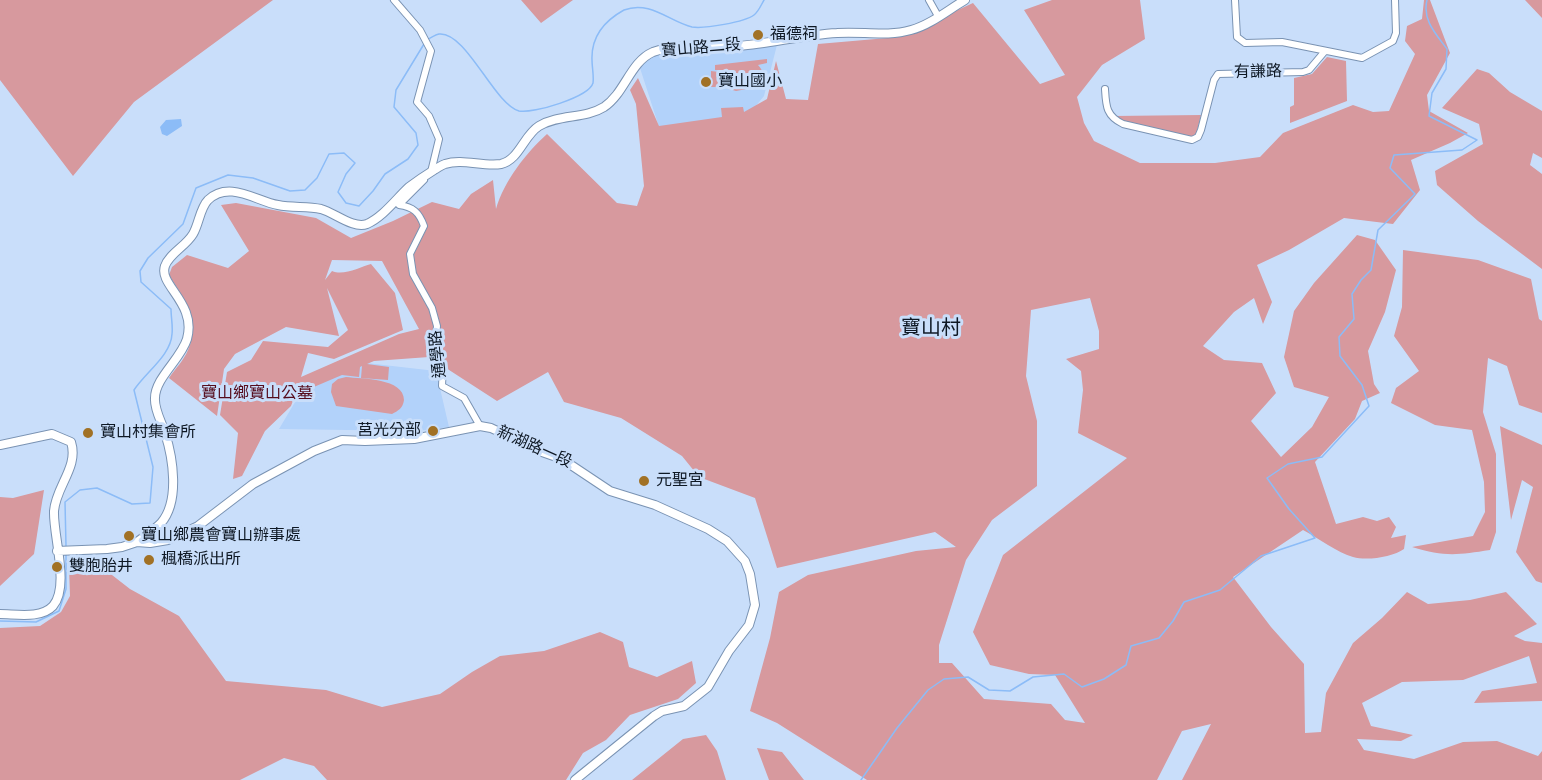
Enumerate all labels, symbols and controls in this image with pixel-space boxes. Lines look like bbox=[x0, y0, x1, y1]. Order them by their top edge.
place label: 福德祠 bbox=[770, 25, 818, 45]
marker: 福德祠 bbox=[751, 28, 765, 42]
street label: 寶山路二段 bbox=[660, 36, 742, 62]
street label: 有謙路 bbox=[1234, 63, 1282, 83]
place label: 寶山國小 bbox=[718, 72, 782, 92]
marker: 寶山國小 bbox=[699, 75, 713, 89]
district label: 寶山村 bbox=[901, 318, 961, 342]
street label: 通學路 bbox=[427, 329, 451, 379]
park label: 寶山鄉寶山公墓 bbox=[201, 384, 313, 404]
place label: 莒光分部 bbox=[357, 421, 421, 441]
place label: 寶山村集會所 bbox=[100, 423, 196, 443]
street label: 新湖路一段 bbox=[494, 423, 574, 473]
marker: 莒光分部 bbox=[426, 424, 440, 438]
marker: 寶山村集會所 bbox=[81, 426, 95, 440]
place label: 元聖宮 bbox=[656, 471, 704, 491]
marker: 元聖宮 bbox=[637, 474, 651, 488]
place label: 寶山鄉農會寶山辦事處 bbox=[141, 526, 301, 546]
marker: 寶山鄉農會寶山辦事處 bbox=[122, 529, 136, 543]
place label: 楓橋派出所 bbox=[161, 550, 241, 570]
marker: 楓橋派出所 bbox=[142, 553, 156, 567]
place label: 雙胞胎井 bbox=[69, 557, 133, 577]
marker: 雙胞胎井 bbox=[50, 560, 64, 574]

